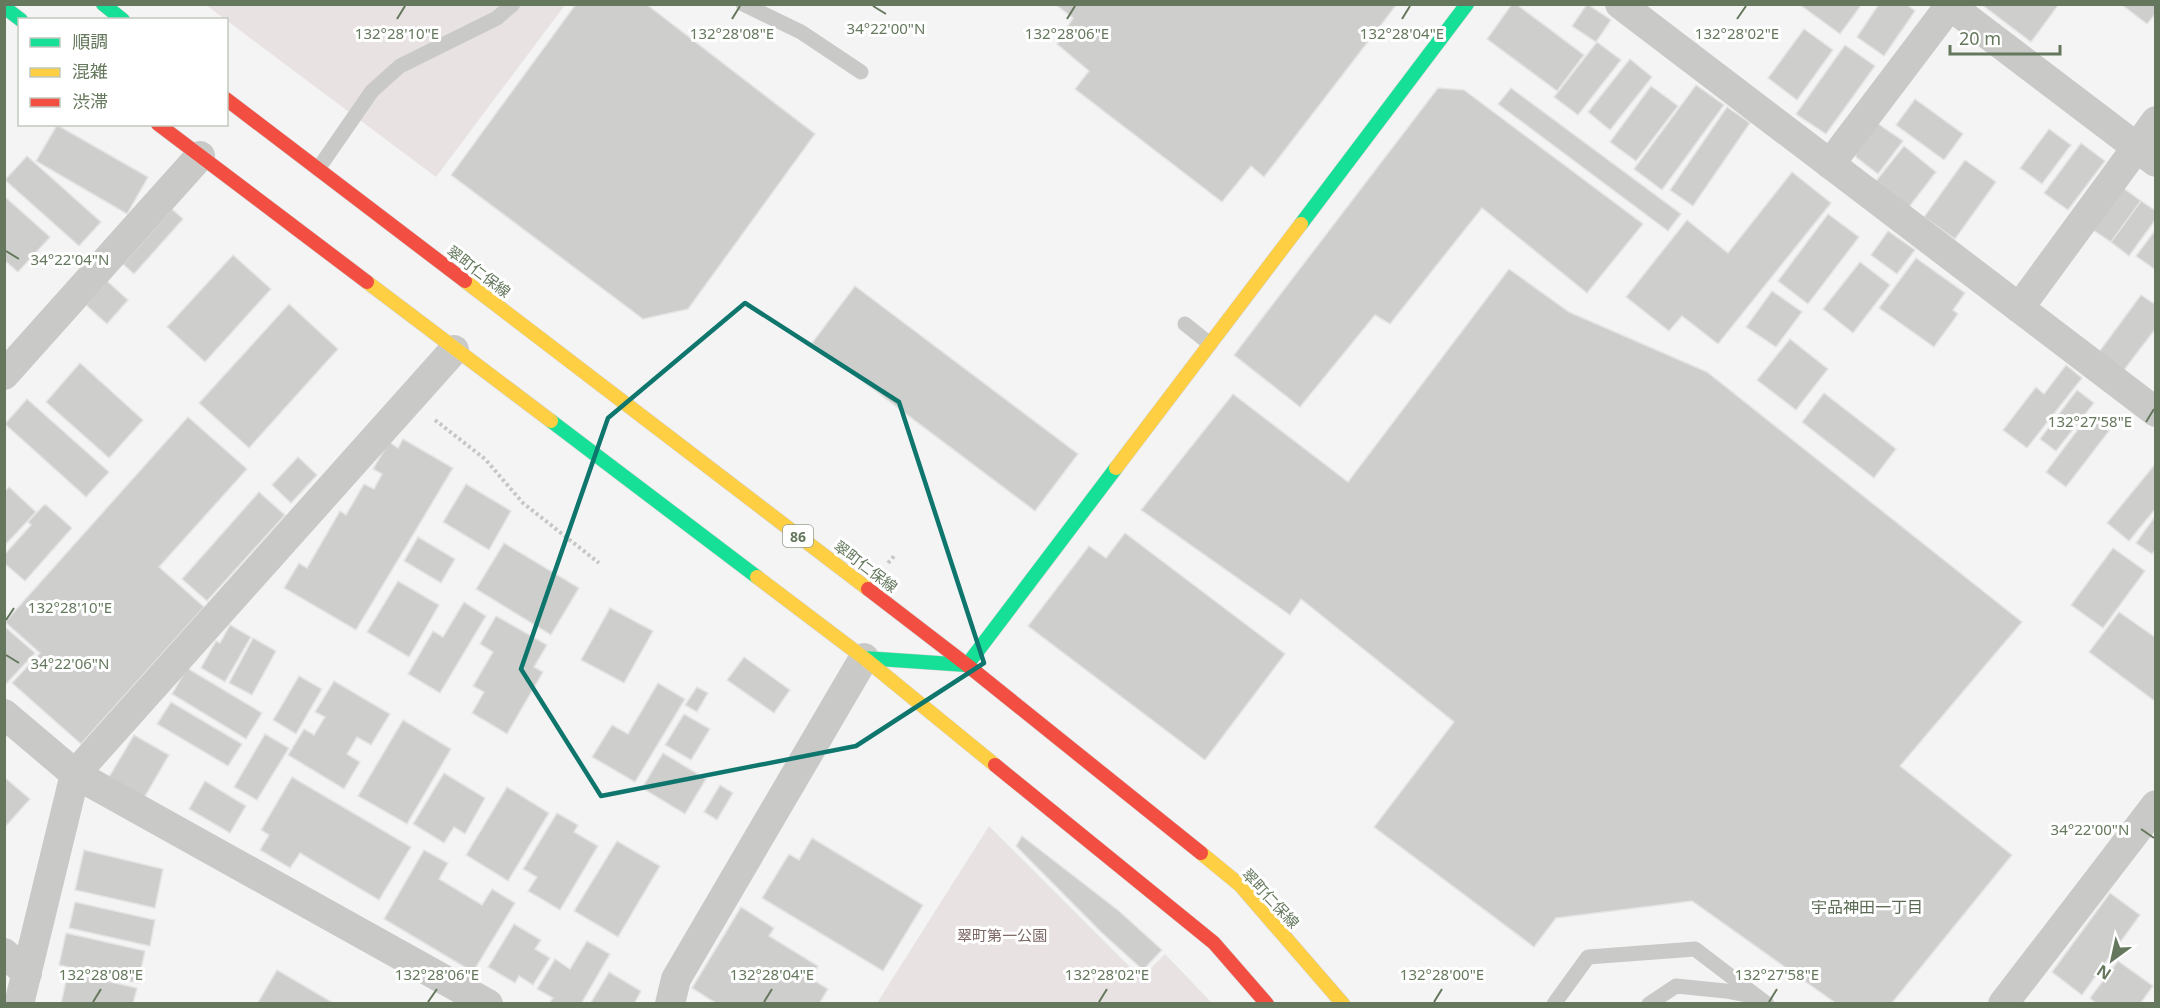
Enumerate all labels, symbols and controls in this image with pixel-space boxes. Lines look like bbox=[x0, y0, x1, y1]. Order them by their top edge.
legend bbox=[18, 18, 228, 126]
text: 34°22'00"N bbox=[847, 18, 925, 38]
scale bar bbox=[1950, 18, 2060, 56]
text: 132°28'10"E bbox=[355, 23, 439, 43]
text: 132°28'08"E bbox=[690, 23, 774, 43]
text: 132°28'06"E bbox=[1025, 23, 1109, 43]
text: 132°28'04"E bbox=[1360, 23, 1444, 43]
text: 132°28'02"E bbox=[1695, 23, 1779, 43]
text: 20 m bbox=[1959, 26, 2001, 50]
text: 順調 bbox=[72, 29, 108, 53]
text: 混雑 bbox=[72, 59, 108, 83]
text: 渋滞 bbox=[72, 89, 108, 113]
street label: 翠町仁保線 bbox=[443, 240, 515, 302]
text: 34°22'04"N bbox=[31, 249, 109, 269]
text: 132°27'58"E bbox=[2048, 411, 2132, 431]
road number: 86 bbox=[783, 525, 813, 547]
street label: 翠町仁保線 bbox=[830, 535, 902, 597]
text: 132°28'10"E bbox=[28, 597, 112, 617]
text: 34°22'06"N bbox=[31, 653, 109, 673]
text: 34°22'00"N bbox=[2051, 819, 2129, 839]
street label: 翠町仁保線 bbox=[1238, 864, 1304, 932]
district label: 宇品神田一丁目 bbox=[1811, 896, 1923, 918]
park label: 翠町第一公園 bbox=[957, 925, 1047, 945]
north arrow bbox=[2082, 930, 2142, 990]
text: N bbox=[2092, 960, 2115, 985]
text: 132°28'08"E bbox=[59, 964, 143, 984]
text: 132°28'06"E bbox=[395, 964, 479, 984]
text: 132°28'04"E bbox=[730, 964, 814, 984]
text: 132°28'02"E bbox=[1065, 964, 1149, 984]
text: 132°28'00"E bbox=[1400, 964, 1484, 984]
text: 132°27'58"E bbox=[1735, 964, 1819, 984]

